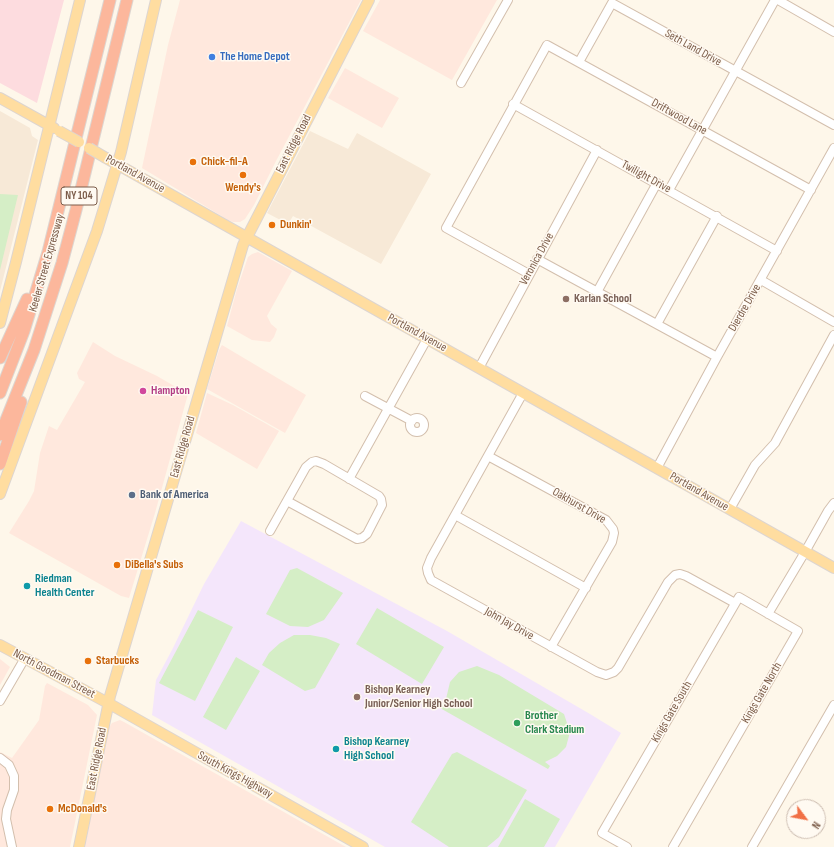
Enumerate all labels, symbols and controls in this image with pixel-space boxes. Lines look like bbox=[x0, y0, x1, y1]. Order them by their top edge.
street label: Seth Land Drive bbox=[662, 27, 724, 69]
place label: The Home Depot bbox=[220, 50, 290, 64]
marker: The Home Depot bbox=[207, 52, 217, 62]
street label: Driftwood Lane bbox=[649, 96, 709, 138]
street label: East Ridge Road bbox=[273, 112, 315, 176]
street label: Portland Avenue bbox=[103, 152, 167, 196]
place label: Chick-fil-A bbox=[201, 155, 248, 169]
marker: Chick-fil-A bbox=[188, 157, 198, 167]
street label: Twilight Drive bbox=[619, 157, 673, 197]
marker: Wendy's bbox=[238, 170, 248, 180]
place label: Wendy's bbox=[225, 181, 261, 195]
road number: NY 104 bbox=[61, 187, 97, 205]
street label: Keeler Street Expressway bbox=[26, 212, 68, 314]
place label: Dunkin' bbox=[280, 218, 311, 232]
marker: Dunkin' bbox=[267, 220, 277, 230]
street label: Veronica Drive bbox=[517, 230, 557, 288]
street label: Dierdre Drive bbox=[726, 282, 764, 334]
place label: Karlan School bbox=[574, 292, 632, 306]
marker: Karlan School bbox=[561, 294, 571, 304]
street label: Portland Avenue bbox=[385, 311, 449, 355]
place label: Hampton bbox=[151, 384, 190, 398]
marker: Hampton bbox=[138, 386, 148, 396]
street label: East Ridge Road bbox=[167, 414, 199, 480]
street label: Portland Avenue bbox=[667, 469, 731, 515]
street label: Oakhurst Drive bbox=[550, 485, 608, 527]
place label: Bank of America bbox=[140, 488, 209, 502]
marker: Bank of America bbox=[127, 490, 137, 500]
place label: DiBella's Subs bbox=[125, 558, 183, 572]
marker: DiBella's Subs bbox=[112, 560, 122, 570]
place label: Riedman Health Center bbox=[35, 572, 94, 600]
marker: Riedman Health Center bbox=[22, 581, 32, 591]
street label: John Jay Drive bbox=[482, 605, 536, 643]
street label: North Goodman Street bbox=[10, 646, 98, 702]
place label: Starbucks bbox=[96, 654, 139, 668]
marker: Starbucks bbox=[83, 656, 93, 666]
street label: Kings Gate North bbox=[739, 660, 785, 726]
street label: Kings Gate South bbox=[649, 679, 695, 745]
place label: Bishop Kearney Junior/Senior High School bbox=[365, 683, 473, 711]
marker: Bishop Kearney Junior/Senior High School bbox=[352, 692, 362, 702]
place label: Brother Clark Stadium bbox=[525, 709, 584, 737]
marker: Brother Clark Stadium bbox=[512, 718, 522, 728]
street label: East Ridge Road bbox=[84, 726, 110, 792]
place label: Bishop Kearney High School bbox=[344, 735, 409, 763]
marker: Bishop Kearney High School bbox=[331, 744, 341, 754]
street label: South Kings Highway bbox=[195, 748, 275, 802]
north arrow bbox=[786, 799, 826, 839]
place label: McDonald's bbox=[58, 802, 107, 816]
marker: McDonald's bbox=[45, 804, 55, 814]
text: N bbox=[809, 819, 823, 831]

